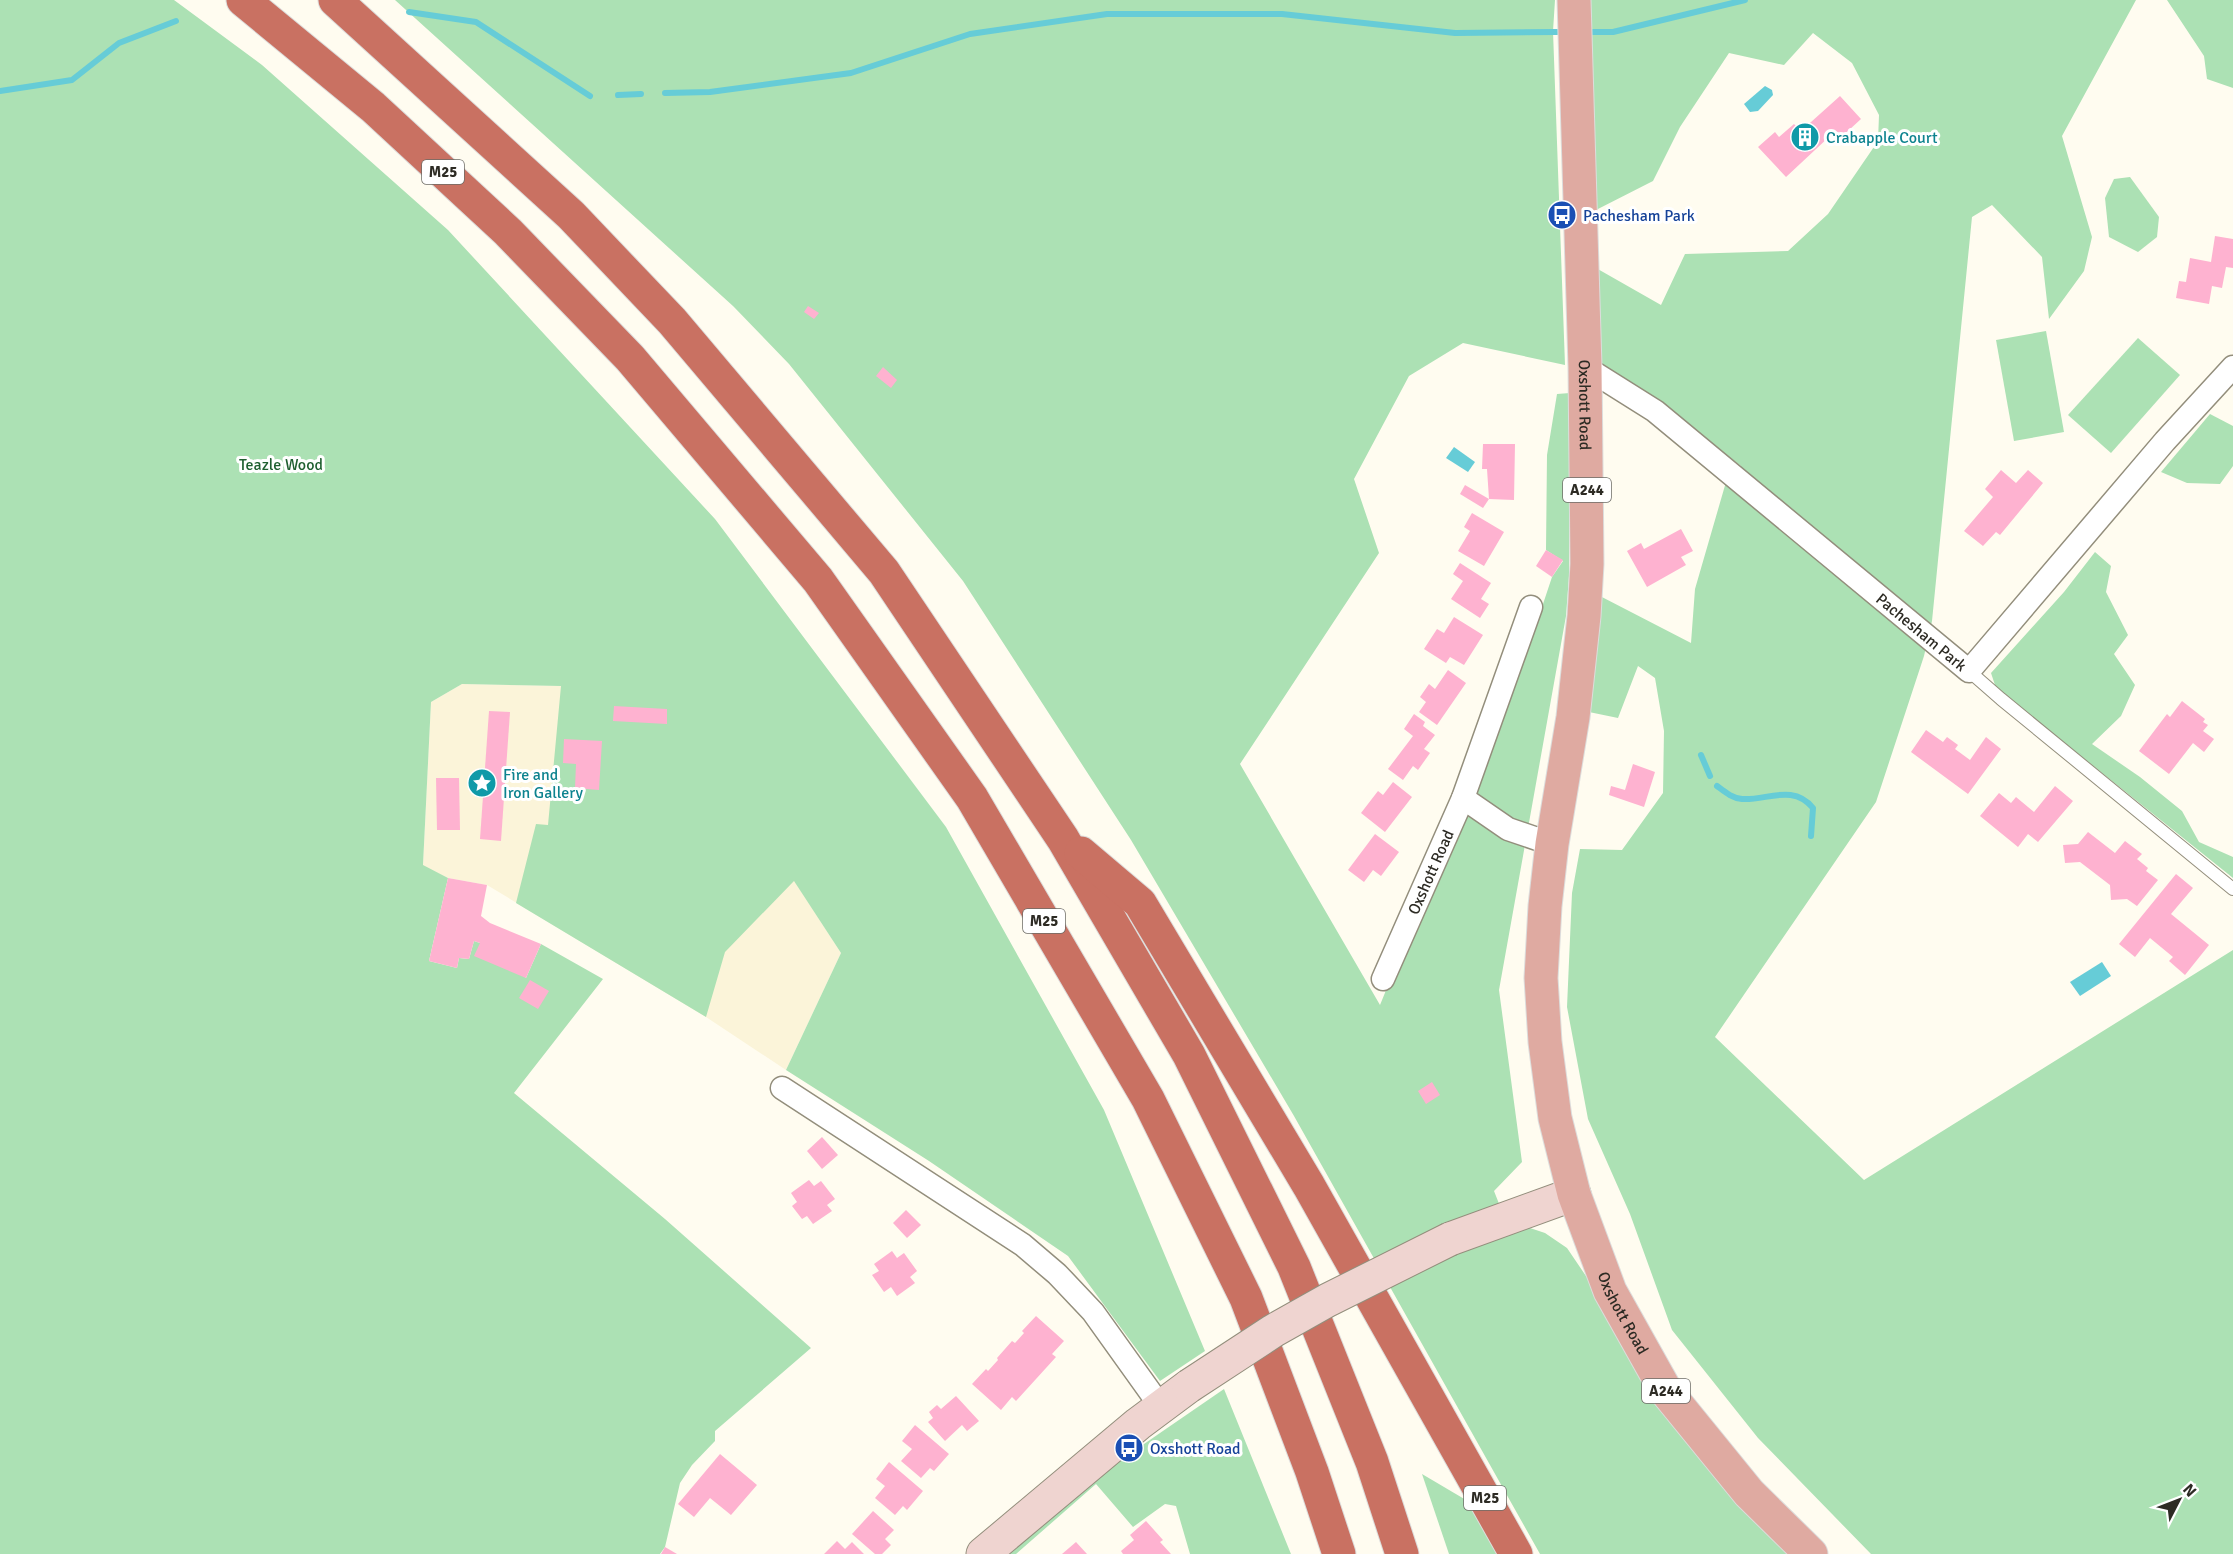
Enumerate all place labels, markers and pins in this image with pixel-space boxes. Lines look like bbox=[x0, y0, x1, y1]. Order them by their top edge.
building icon: Crabapple Court bbox=[1789, 121, 1821, 153]
place label: Crabapple Court bbox=[1826, 128, 1938, 148]
bus stop icon: Pachesham Park bbox=[1546, 199, 1578, 231]
place label: Pachesham Park bbox=[1583, 206, 1695, 226]
place label: Fire and Iron Gallery bbox=[503, 765, 584, 803]
place icon: Fire and Iron Gallery bbox=[466, 767, 498, 799]
bus stop icon: Oxshott Road bbox=[1113, 1432, 1145, 1464]
place label: Oxshott Road bbox=[1150, 1439, 1241, 1459]

